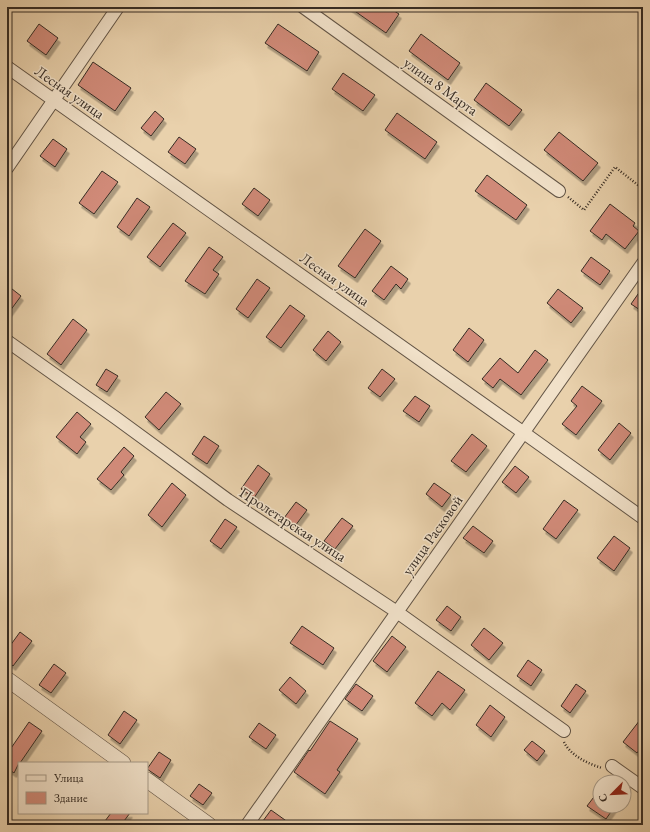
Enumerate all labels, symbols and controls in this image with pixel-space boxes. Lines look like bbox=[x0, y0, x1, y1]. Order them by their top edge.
street label: улица 8 Марта bbox=[400, 53, 482, 119]
street label: Лесная улица bbox=[31, 61, 109, 123]
street label: Лесная улица bbox=[296, 248, 374, 310]
street label: Пролетарская улица bbox=[236, 482, 350, 566]
street label: улица Расковой bbox=[397, 491, 467, 579]
legend bbox=[18, 762, 148, 814]
text: Улица bbox=[53, 770, 84, 786]
north arrow bbox=[592, 774, 632, 814]
text: Здание bbox=[54, 790, 88, 806]
text: С bbox=[595, 791, 611, 804]

